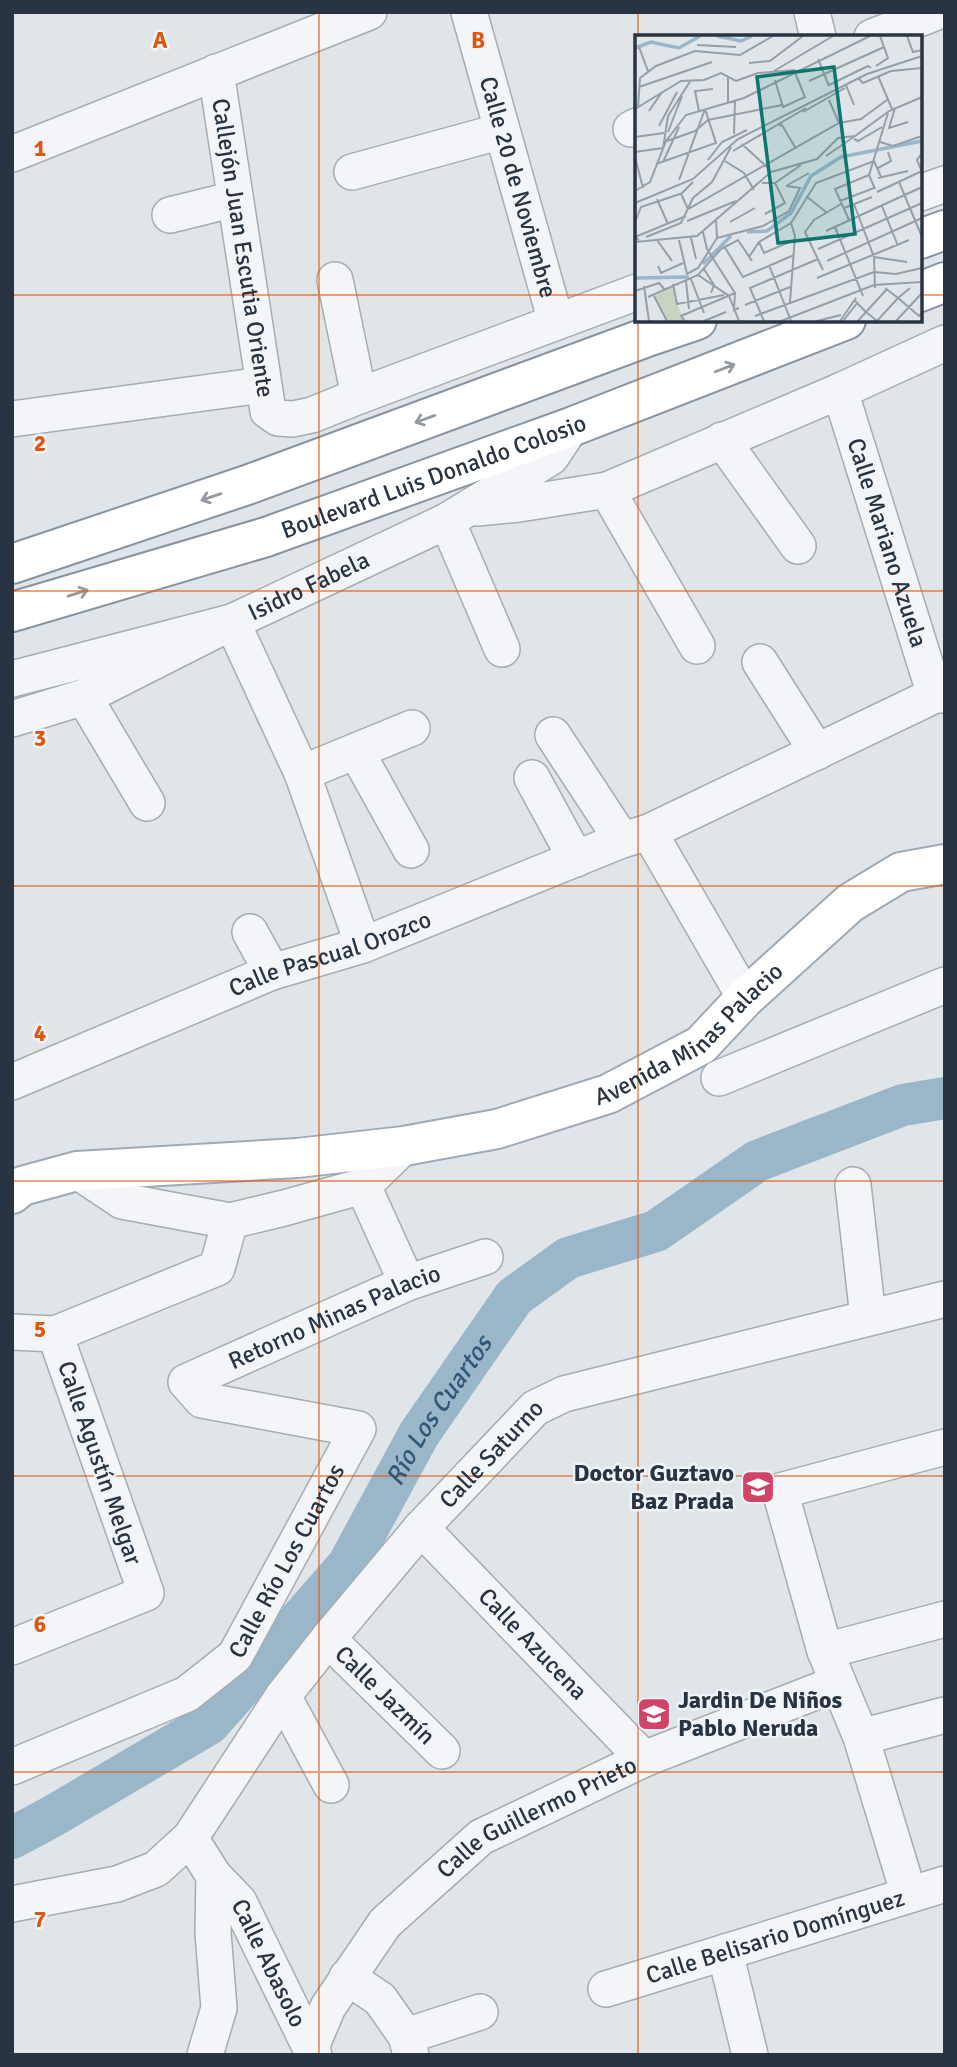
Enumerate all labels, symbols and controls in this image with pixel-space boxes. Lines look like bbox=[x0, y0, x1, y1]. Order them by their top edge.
text: A bbox=[153, 26, 168, 55]
text: B bbox=[471, 26, 485, 55]
inset map bbox=[635, 35, 922, 322]
street label: Calle 20 de Noviembre bbox=[473, 73, 564, 301]
street label: Callejón Juan Escutia Oriente bbox=[205, 96, 281, 400]
text: 1 bbox=[34, 134, 46, 163]
one-way arrow bbox=[713, 360, 735, 373]
street label: Boulevard Luis Donaldo Colosio bbox=[277, 408, 590, 545]
one-way arrow bbox=[414, 414, 436, 426]
text: 2 bbox=[34, 429, 46, 458]
street label: Calle Mariano Azuela bbox=[841, 434, 934, 651]
one-way arrow bbox=[201, 492, 223, 504]
street label: Isidro Fabela bbox=[243, 545, 374, 627]
one-way arrow bbox=[66, 585, 88, 598]
text: 3 bbox=[34, 724, 46, 753]
street label: Calle Pascual Orozco bbox=[224, 904, 435, 1004]
street label: Avenida Minas Palacio bbox=[591, 956, 789, 1112]
text: 4 bbox=[34, 1019, 46, 1048]
street label: Retorno Minas Palacio bbox=[224, 1258, 444, 1376]
text: 5 bbox=[34, 1315, 46, 1344]
water label: Río Los Cuartos bbox=[379, 1328, 501, 1491]
street label: Calle Agustín Melgar bbox=[51, 1357, 149, 1569]
street label: Calle Saturno bbox=[433, 1393, 550, 1515]
place label: Doctor Guztavo Baz Prada bbox=[573, 1458, 734, 1516]
street label: Calle Río Los Cuartos bbox=[222, 1459, 351, 1663]
school or university icon: Doctor Guztavo Baz Prada bbox=[739, 1468, 777, 1506]
street label: Calle Azucena bbox=[472, 1581, 594, 1706]
text: 6 bbox=[34, 1610, 46, 1639]
street label: Calle Jazmín bbox=[328, 1639, 442, 1751]
place label: Jardin De Niños Pablo Neruda bbox=[678, 1685, 843, 1743]
school or university icon: Jardin De Niños Pablo Neruda bbox=[635, 1695, 673, 1733]
street label: Calle Guillermo Prieto bbox=[430, 1750, 642, 1885]
street label: Calle Belisario Domínguez bbox=[642, 1883, 908, 1991]
street label: Calle Abasolo bbox=[225, 1894, 313, 2032]
text: 7 bbox=[34, 1905, 46, 1934]

